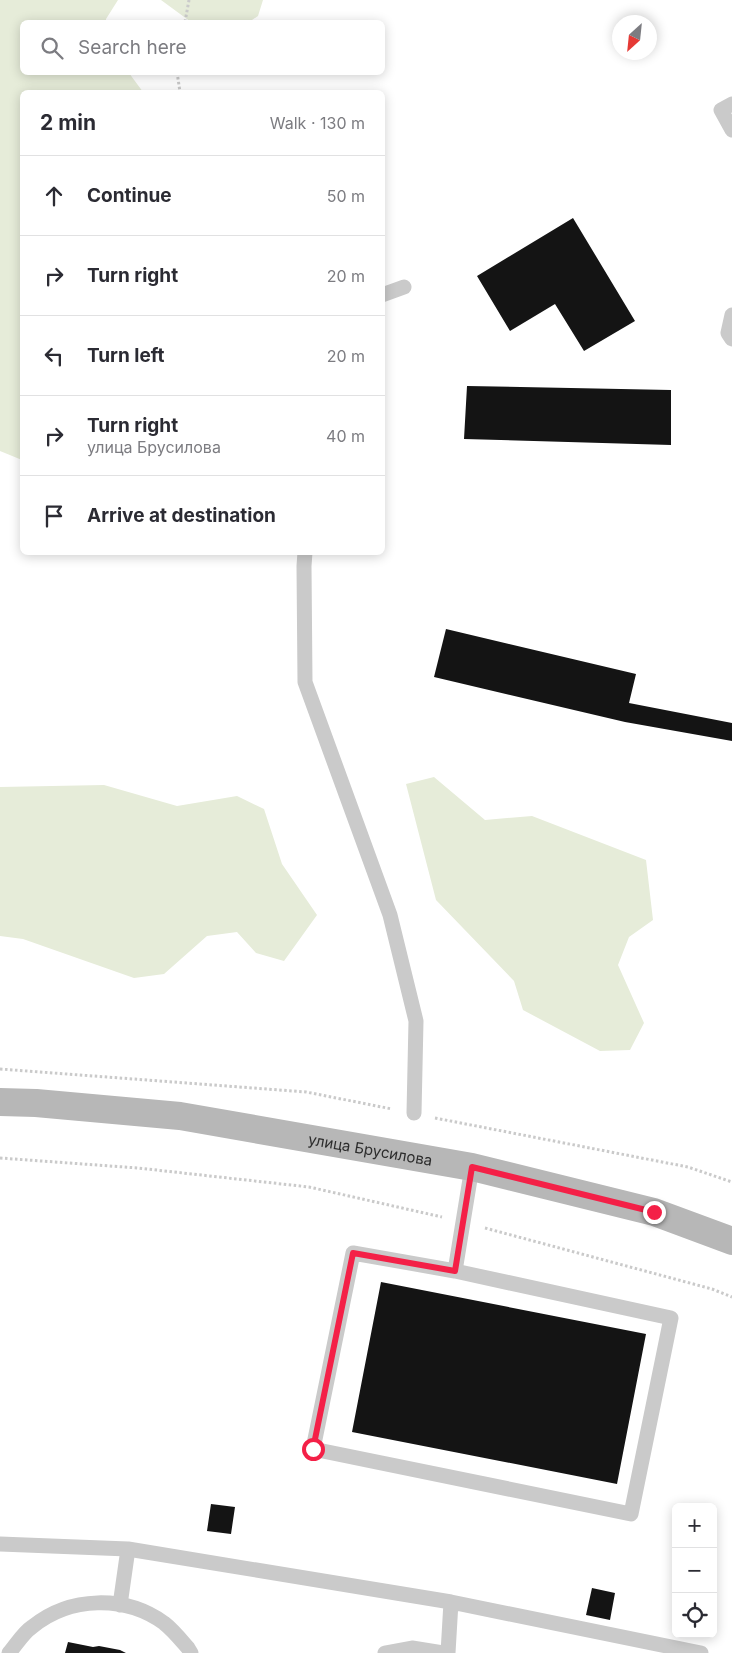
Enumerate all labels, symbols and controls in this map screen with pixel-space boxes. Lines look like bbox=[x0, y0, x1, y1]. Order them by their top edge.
north arrow bbox=[612, 15, 657, 60]
search box bbox=[20, 20, 385, 75]
icon: search bbox=[38, 34, 66, 62]
text: Search here bbox=[78, 36, 187, 59]
text: 2 min bbox=[40, 110, 96, 135]
text: Walk · 130 m bbox=[270, 113, 365, 133]
icon: ahead bbox=[40, 182, 68, 210]
text: Continue bbox=[87, 184, 172, 207]
text: 50 m bbox=[327, 186, 365, 206]
icon: right bbox=[40, 262, 68, 290]
text: Turn right bbox=[87, 264, 178, 287]
text: 20 m bbox=[327, 266, 365, 286]
icon: left bbox=[40, 342, 68, 370]
text: Turn left bbox=[87, 344, 165, 367]
text: 20 m bbox=[327, 346, 365, 366]
text: Turn right bbox=[87, 414, 178, 437]
icon: right bbox=[40, 422, 68, 450]
text: 40 m bbox=[326, 426, 365, 446]
text: улица Брусилова bbox=[87, 437, 221, 457]
icon: arrive bbox=[40, 502, 68, 530]
text: Arrive at destination bbox=[87, 504, 276, 527]
street label: улица Брусилова bbox=[307, 1129, 434, 1169]
route end bbox=[643, 1201, 666, 1224]
route start bbox=[302, 1438, 325, 1461]
map controls bbox=[672, 1503, 717, 1638]
button: + bbox=[672, 1503, 717, 1548]
button: − bbox=[672, 1548, 717, 1593]
button: locate bbox=[672, 1593, 717, 1638]

